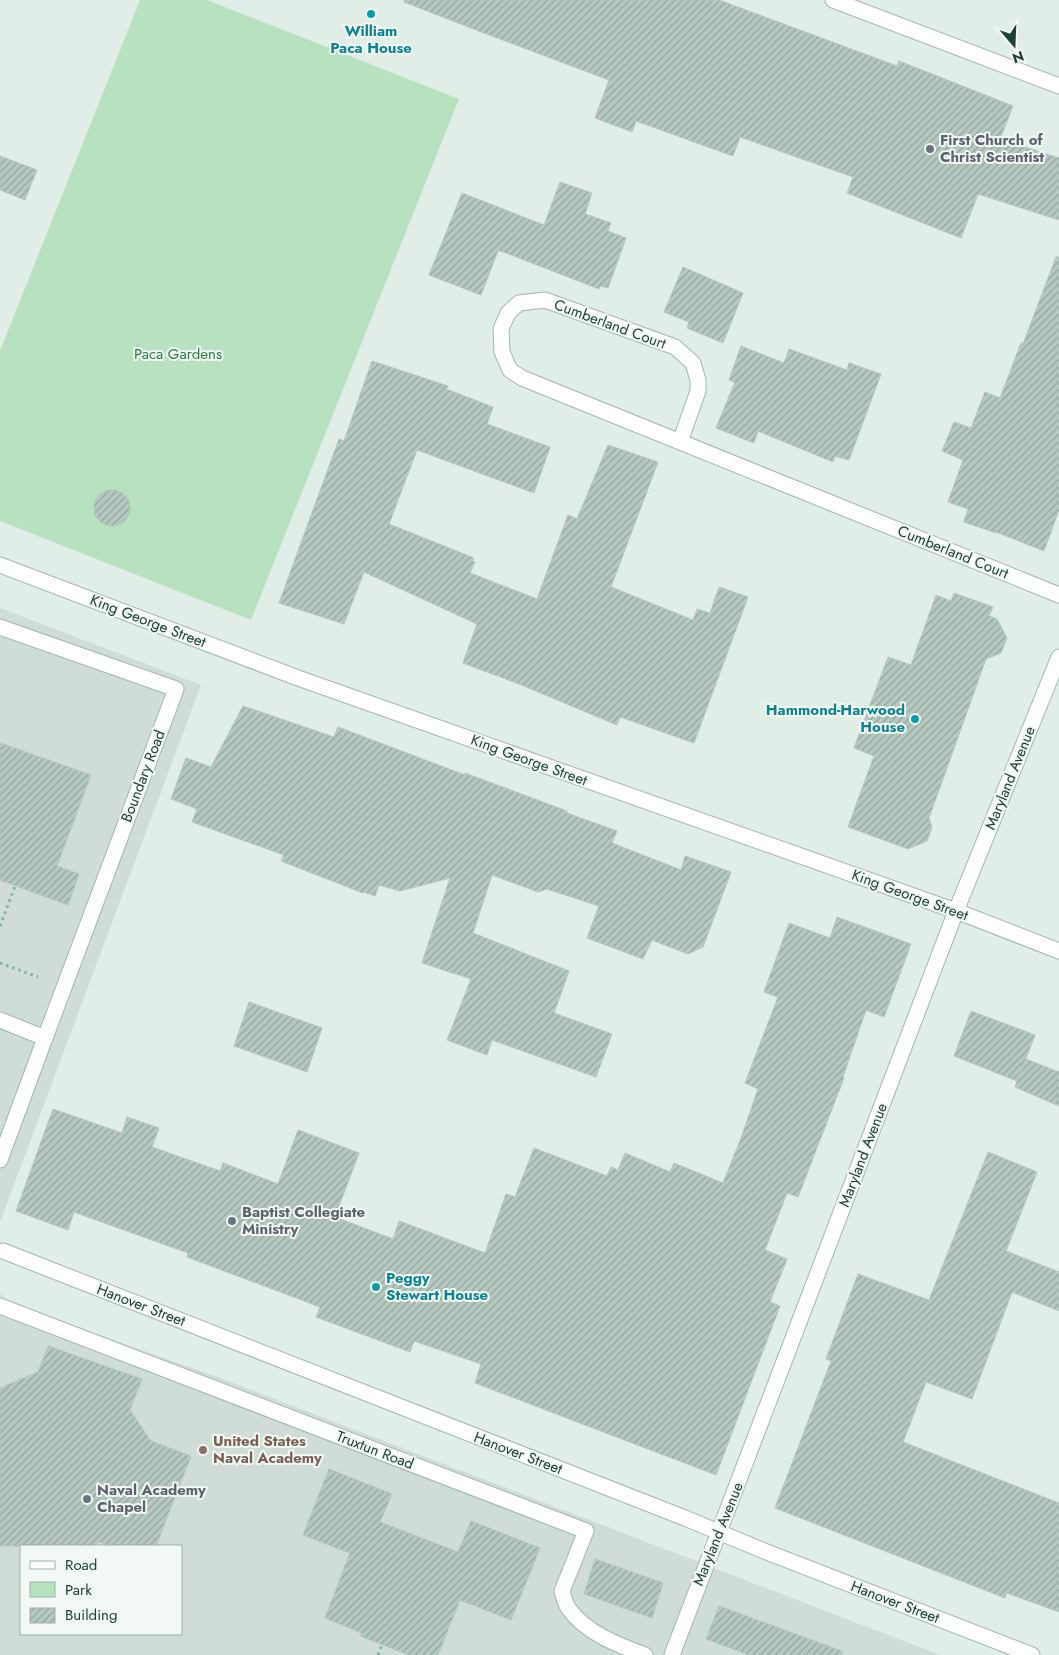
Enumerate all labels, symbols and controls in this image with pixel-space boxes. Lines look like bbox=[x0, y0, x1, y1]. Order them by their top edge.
marker: William Paca House bbox=[365, 8, 377, 20]
place label: William Paca House bbox=[330, 20, 412, 59]
north arrow bbox=[989, 20, 1039, 70]
text: N bbox=[1010, 46, 1027, 69]
place label: First Church of Christ Scientist bbox=[940, 129, 1044, 168]
marker: First Church of Christ Scientist bbox=[924, 143, 936, 155]
street label: Cumberland Court bbox=[551, 293, 670, 355]
park label: Paca Gardens bbox=[134, 343, 222, 365]
street label: Cumberland Court bbox=[894, 520, 1012, 584]
street label: King George Street bbox=[87, 589, 209, 653]
place label: Hammond-Harwood House bbox=[766, 699, 905, 738]
marker: Hammond-Harwood House bbox=[909, 713, 921, 725]
street label: Maryland Avenue bbox=[979, 723, 1041, 833]
street label: Boundary Road bbox=[115, 727, 171, 825]
street label: King George Street bbox=[468, 729, 591, 791]
street label: King George Street bbox=[849, 864, 972, 926]
street label: Maryland Avenue bbox=[833, 1100, 893, 1210]
place label: Baptist Collegiate Ministry bbox=[242, 1201, 366, 1240]
marker: Baptist Collegiate Ministry bbox=[226, 1215, 238, 1227]
place label: Peggy Stewart House bbox=[386, 1267, 489, 1306]
street label: Hanover Street bbox=[93, 1278, 189, 1332]
marker: Peggy Stewart House bbox=[370, 1281, 382, 1293]
street label: Truxtun Road bbox=[333, 1425, 417, 1475]
street label: Hanover Street bbox=[470, 1426, 566, 1480]
place label: United States Naval Academy bbox=[213, 1430, 322, 1469]
marker: United States Naval Academy bbox=[197, 1444, 209, 1456]
place label: Naval Academy Chapel bbox=[97, 1479, 206, 1518]
street label: Maryland Avenue bbox=[687, 1479, 749, 1589]
marker: Naval Academy Chapel bbox=[81, 1493, 93, 1505]
legend bbox=[20, 1545, 182, 1635]
text: Road bbox=[65, 1554, 97, 1576]
street label: Hanover Street bbox=[847, 1575, 943, 1629]
text: Park bbox=[65, 1579, 92, 1601]
text: Building bbox=[65, 1604, 117, 1626]

